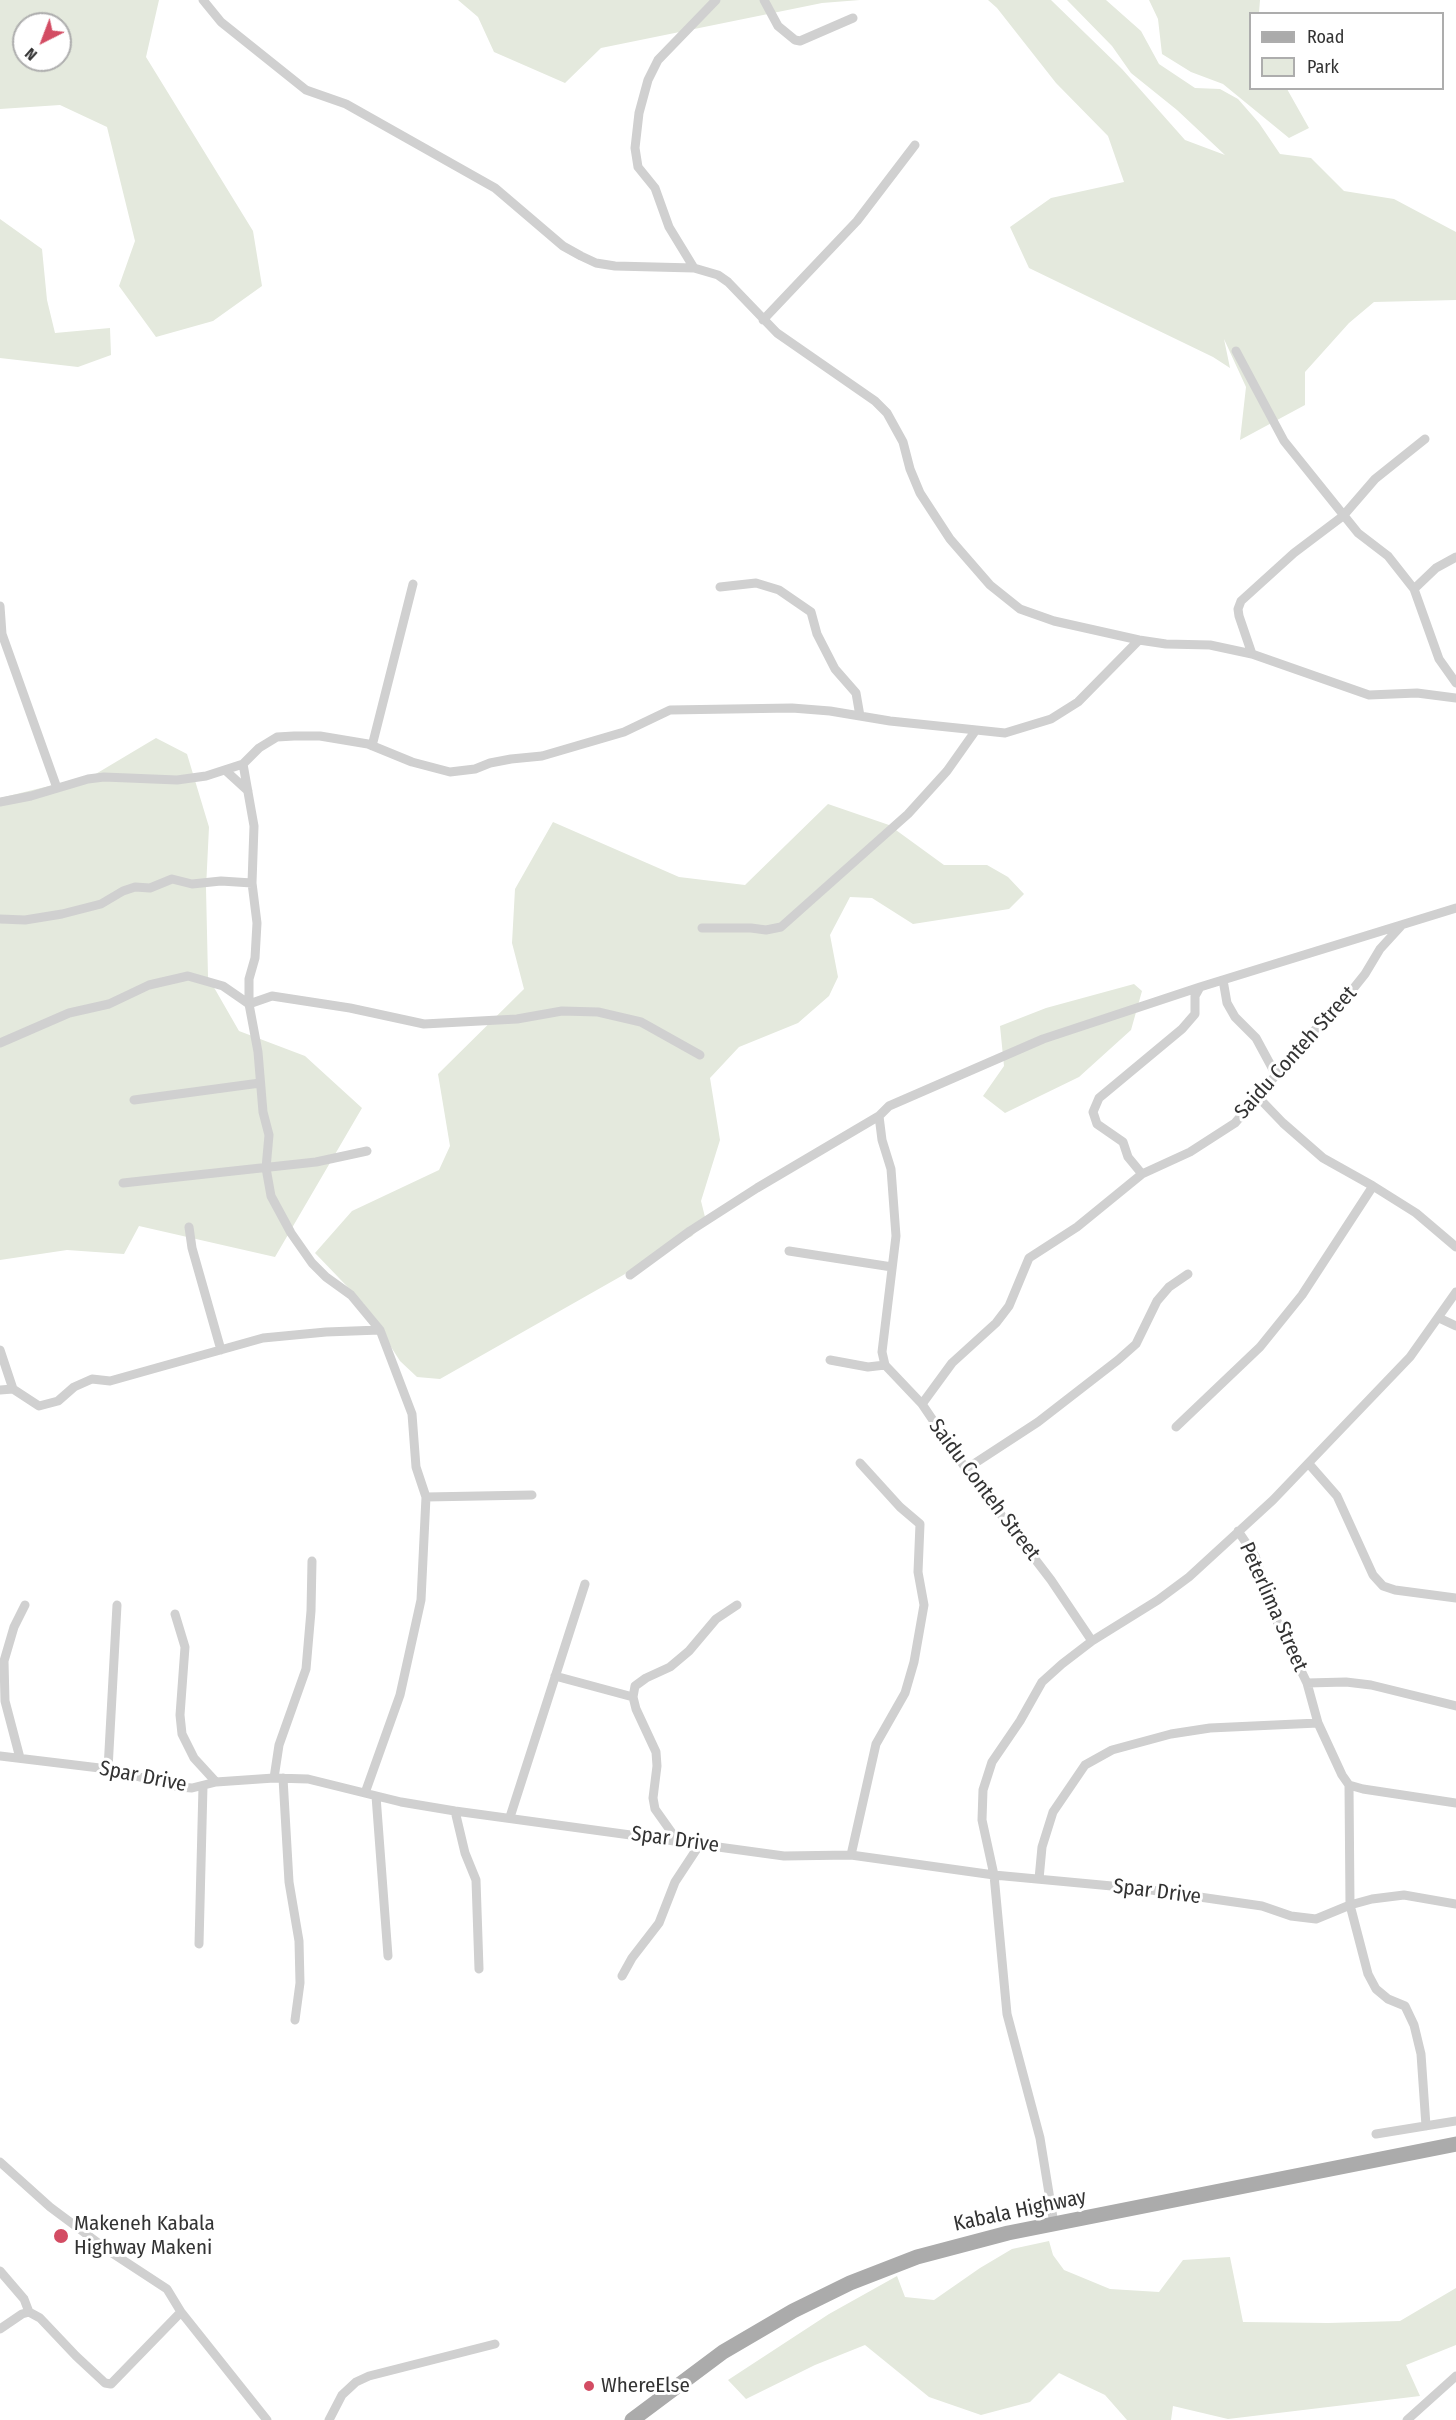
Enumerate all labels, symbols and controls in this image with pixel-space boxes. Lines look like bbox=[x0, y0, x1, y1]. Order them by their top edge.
north arrow bbox=[12, 12, 72, 72]
legend bbox=[1249, 12, 1444, 90]
text: Road bbox=[1307, 26, 1344, 48]
text: N bbox=[21, 44, 41, 65]
text: Park bbox=[1307, 56, 1339, 78]
street label: Saidu Conteh Street bbox=[1230, 981, 1362, 1125]
street label: Saidu Conteh Street bbox=[923, 1414, 1045, 1566]
street label: Peterlima Street bbox=[1233, 1538, 1313, 1676]
street label: Spar Drive bbox=[97, 1756, 189, 1798]
street label: Spar Drive bbox=[629, 1821, 721, 1859]
street label: Spar Drive bbox=[1112, 1874, 1202, 1910]
street label: Kabala Highway bbox=[951, 2185, 1089, 2237]
place label: Makeneh Kabala Highway Makeni bbox=[74, 2211, 215, 2261]
marker: Makeneh Kabala Highway Makeni bbox=[52, 2227, 70, 2245]
place label: WhereElse bbox=[601, 2373, 690, 2399]
marker: WhereElse bbox=[582, 2379, 596, 2393]

